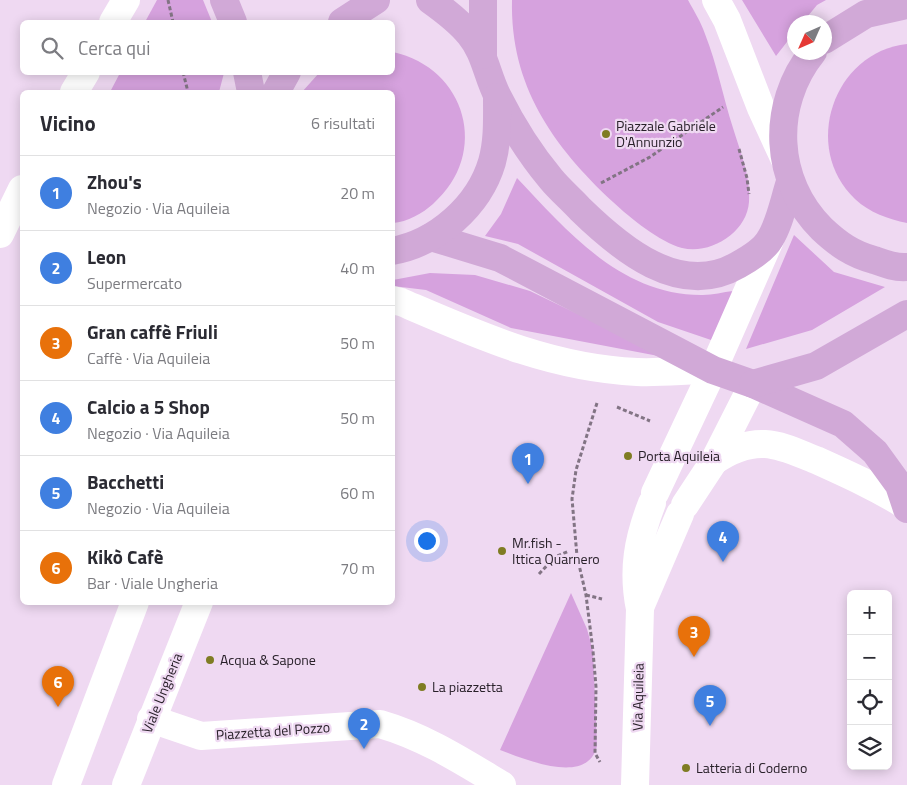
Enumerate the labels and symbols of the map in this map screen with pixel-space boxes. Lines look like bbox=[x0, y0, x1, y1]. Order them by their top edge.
north arrow bbox=[787, 15, 832, 60]
place label: Piazzale Gabriele D'Annunzio bbox=[616, 115, 716, 152]
marker: Piazzale Gabriele D'Annunzio bbox=[600, 128, 612, 140]
pin: 1 bbox=[512, 443, 544, 484]
place label: Porta Aquileia bbox=[638, 445, 720, 466]
marker: Porta Aquileia bbox=[622, 450, 634, 462]
pin: 4 bbox=[707, 521, 739, 562]
your location bbox=[414, 528, 440, 554]
place label: Mr.fish - Ittica Quarnero bbox=[512, 532, 600, 569]
marker: Mr.fish - Ittica Quarnero bbox=[496, 545, 508, 557]
pin: 3 bbox=[678, 616, 710, 657]
place label: Acqua & Sapone bbox=[220, 649, 316, 670]
street label: Viale Ungheria bbox=[136, 650, 187, 736]
marker: Acqua & Sapone bbox=[204, 654, 216, 666]
street label: Via Aquileia bbox=[626, 663, 649, 731]
pin: 6 bbox=[42, 666, 74, 707]
place label: La piazzetta bbox=[432, 676, 503, 697]
marker: La piazzetta bbox=[416, 681, 428, 693]
pin: 5 bbox=[694, 685, 726, 726]
pin: 2 bbox=[348, 708, 380, 749]
street label: Piazzetta del Pozzo bbox=[215, 716, 331, 745]
place label: Latteria di Coderno bbox=[696, 757, 807, 778]
marker: Latteria di Coderno bbox=[680, 762, 692, 774]

